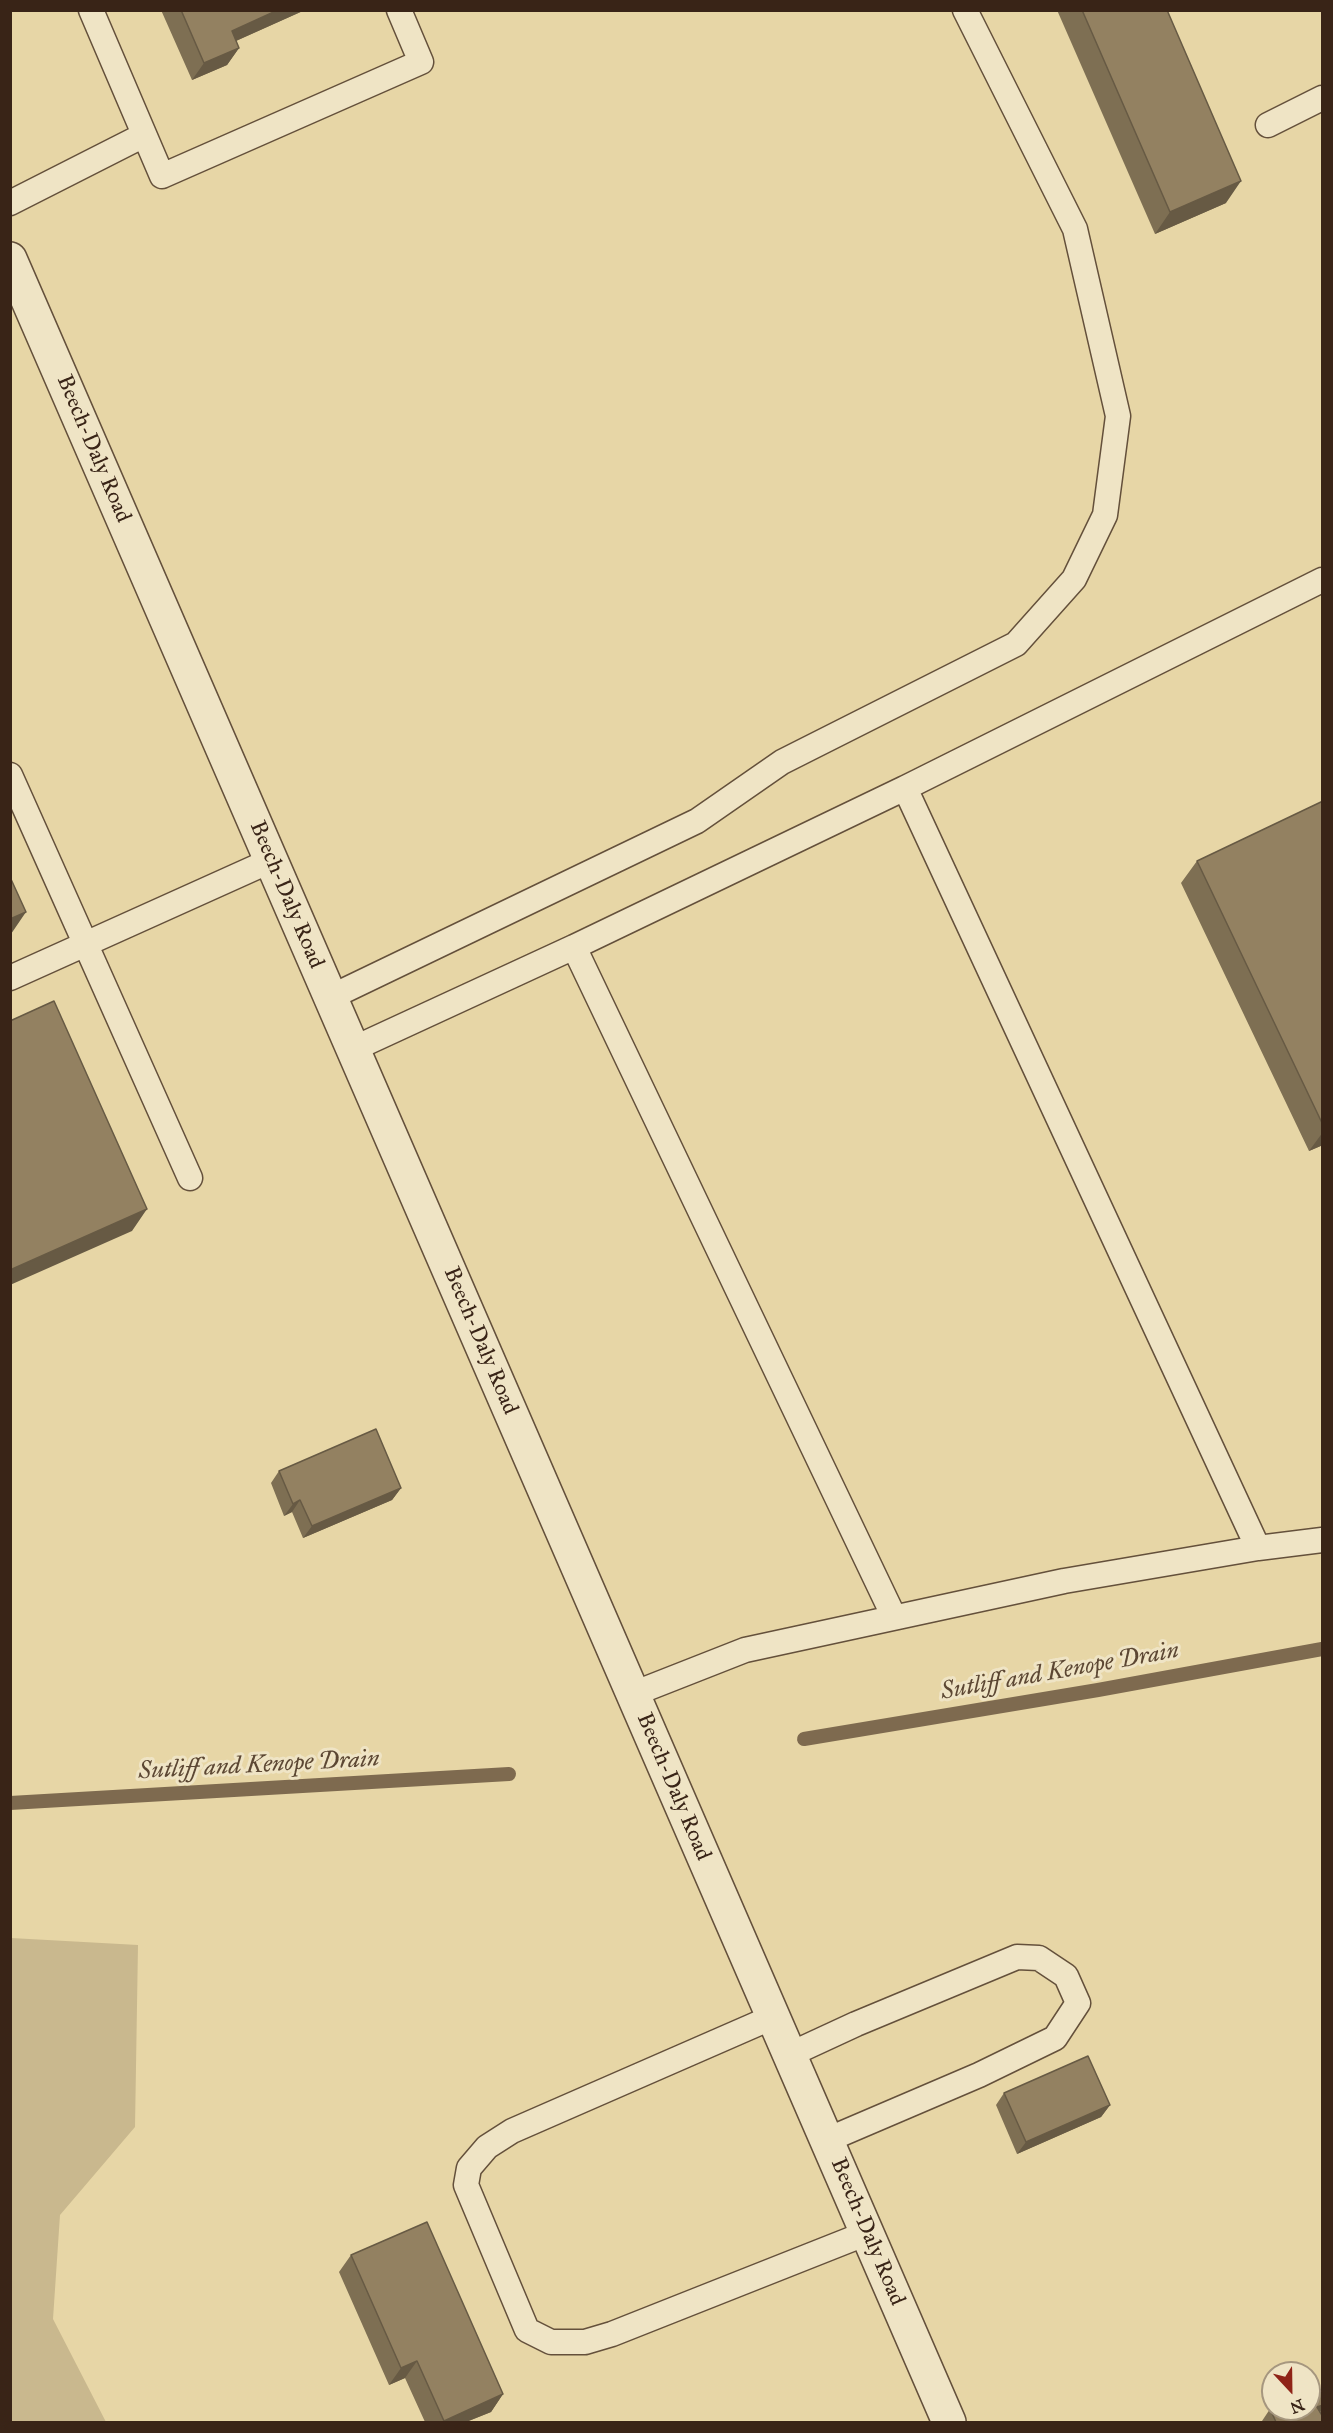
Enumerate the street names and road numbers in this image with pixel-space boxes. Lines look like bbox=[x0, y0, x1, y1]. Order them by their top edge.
street label: Beech-Daly Road bbox=[50, 371, 136, 527]
street label: Beech-Daly Road bbox=[243, 817, 329, 973]
street label: Beech-Daly Road bbox=[437, 1263, 523, 1419]
street label: Beech-Daly Road bbox=[630, 1709, 716, 1865]
street label: Beech-Daly Road bbox=[824, 2154, 910, 2310]

